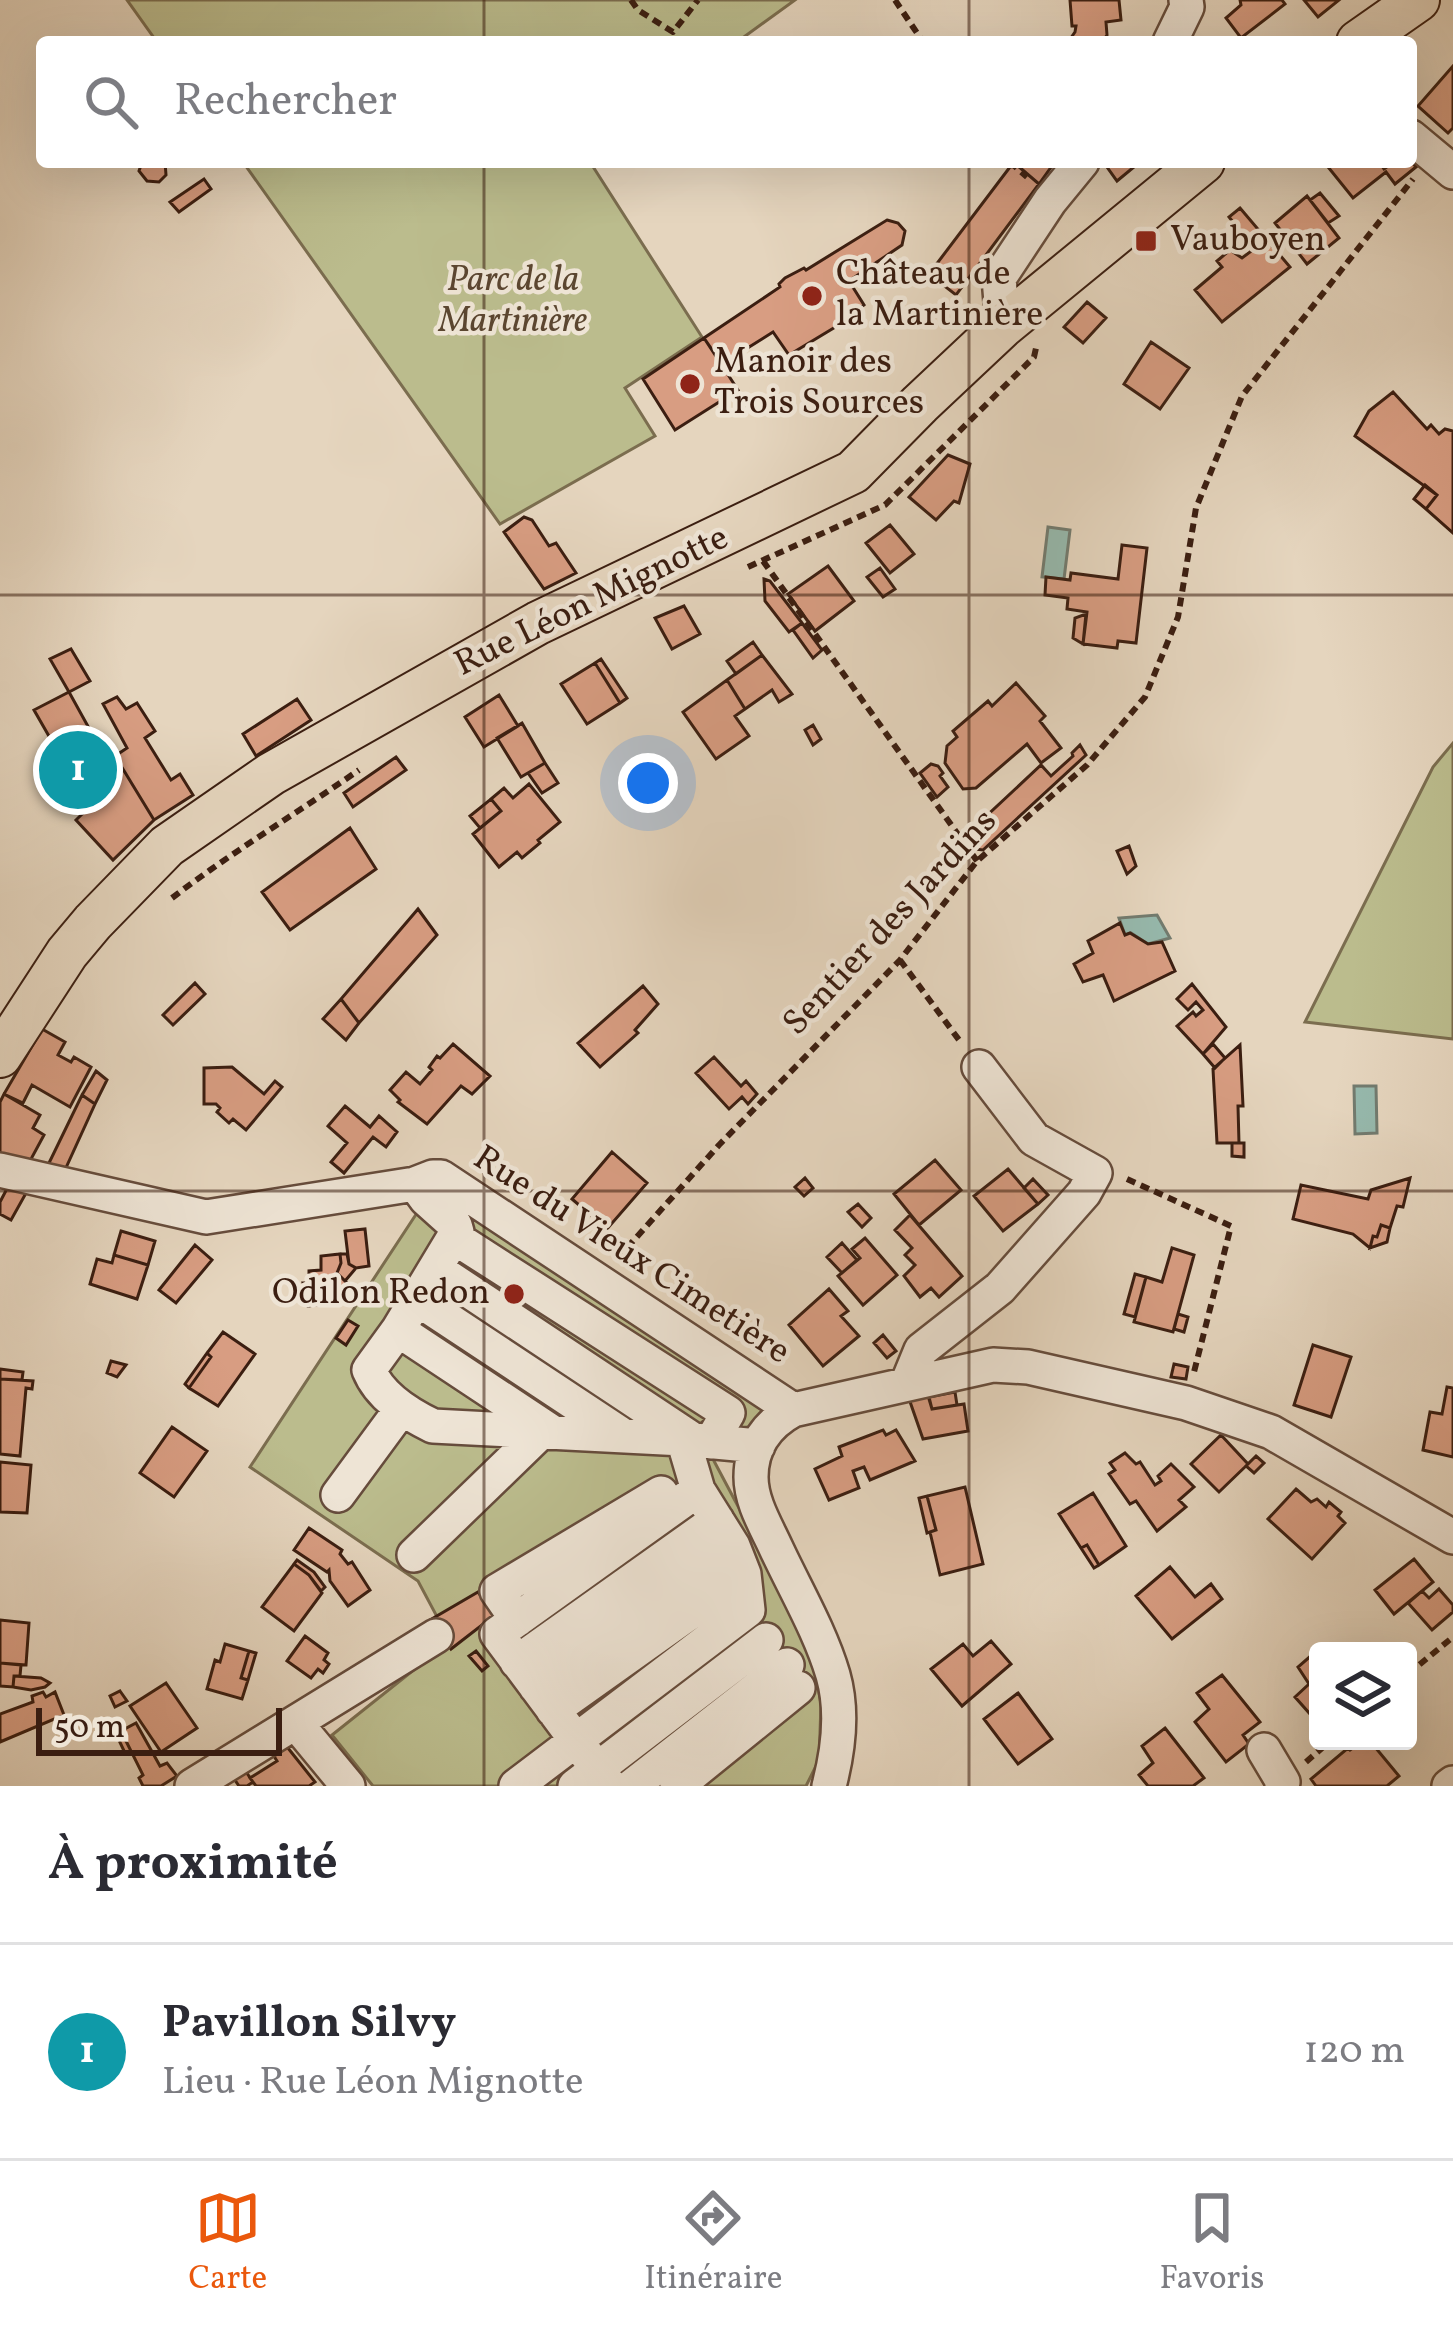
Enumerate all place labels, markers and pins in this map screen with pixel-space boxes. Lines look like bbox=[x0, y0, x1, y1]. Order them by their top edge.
place label: Vauboyen bbox=[1170, 216, 1326, 266]
marker: Vauboyen bbox=[1133, 228, 1159, 254]
place label: Château de la Martinière bbox=[836, 250, 1043, 341]
marker: Château de la Martinière bbox=[799, 283, 825, 309]
place label: Manoir des Trois Sources bbox=[714, 338, 924, 429]
marker: Manoir des Trois Sources bbox=[677, 371, 703, 397]
pin: 1 bbox=[39, 725, 117, 815]
place label: Odilon Redon bbox=[272, 1269, 490, 1319]
marker: Odilon Redon bbox=[501, 1281, 527, 1307]

